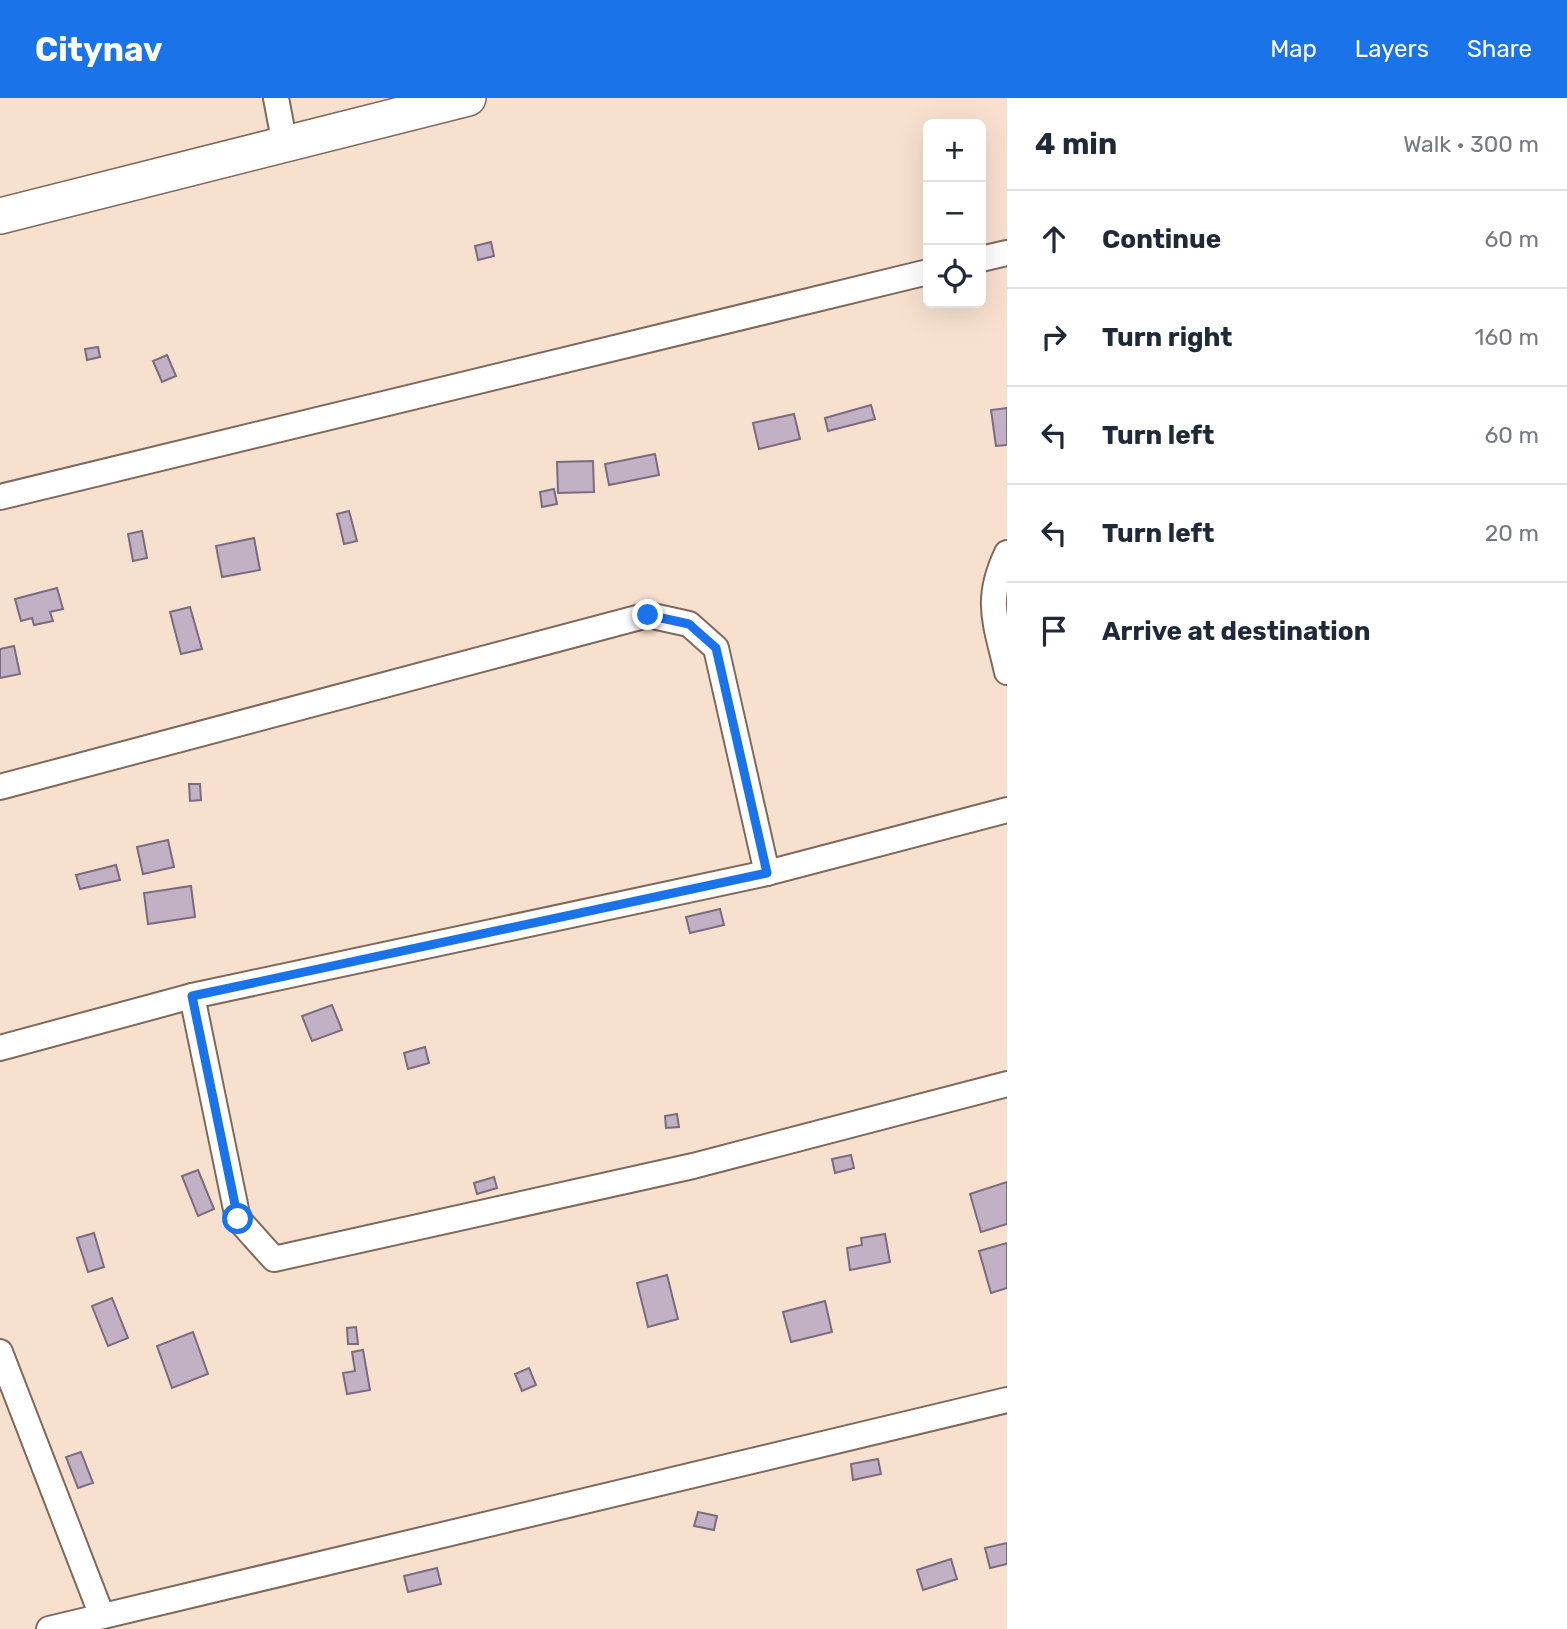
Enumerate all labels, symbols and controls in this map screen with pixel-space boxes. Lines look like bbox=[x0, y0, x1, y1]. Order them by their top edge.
text: Citynav bbox=[35, 30, 163, 69]
text: Map bbox=[1270, 35, 1317, 63]
text: Layers bbox=[1355, 35, 1429, 63]
text: Share bbox=[1467, 35, 1532, 63]
map controls bbox=[923, 119, 986, 308]
button: + bbox=[923, 119, 986, 182]
text: 4 min bbox=[1035, 126, 1117, 162]
text: Walk · 300 m bbox=[1403, 130, 1539, 158]
button: − bbox=[923, 182, 986, 245]
icon: ahead bbox=[1035, 220, 1073, 258]
text: Continue bbox=[1102, 224, 1221, 255]
text: 60 m bbox=[1484, 225, 1539, 253]
button: locate bbox=[923, 245, 986, 308]
icon: right bbox=[1035, 318, 1073, 356]
text: Turn right bbox=[1102, 322, 1232, 353]
text: 160 m bbox=[1475, 323, 1539, 351]
icon: left bbox=[1035, 416, 1073, 454]
text: Turn left bbox=[1102, 420, 1214, 451]
text: 60 m bbox=[1484, 421, 1539, 449]
icon: left bbox=[1035, 514, 1073, 552]
text: Turn left bbox=[1102, 518, 1214, 549]
text: 20 m bbox=[1485, 519, 1539, 547]
route end bbox=[632, 599, 663, 630]
icon: arrive bbox=[1035, 612, 1073, 650]
text: Arrive at destination bbox=[1102, 616, 1370, 647]
route start bbox=[222, 1203, 253, 1234]

